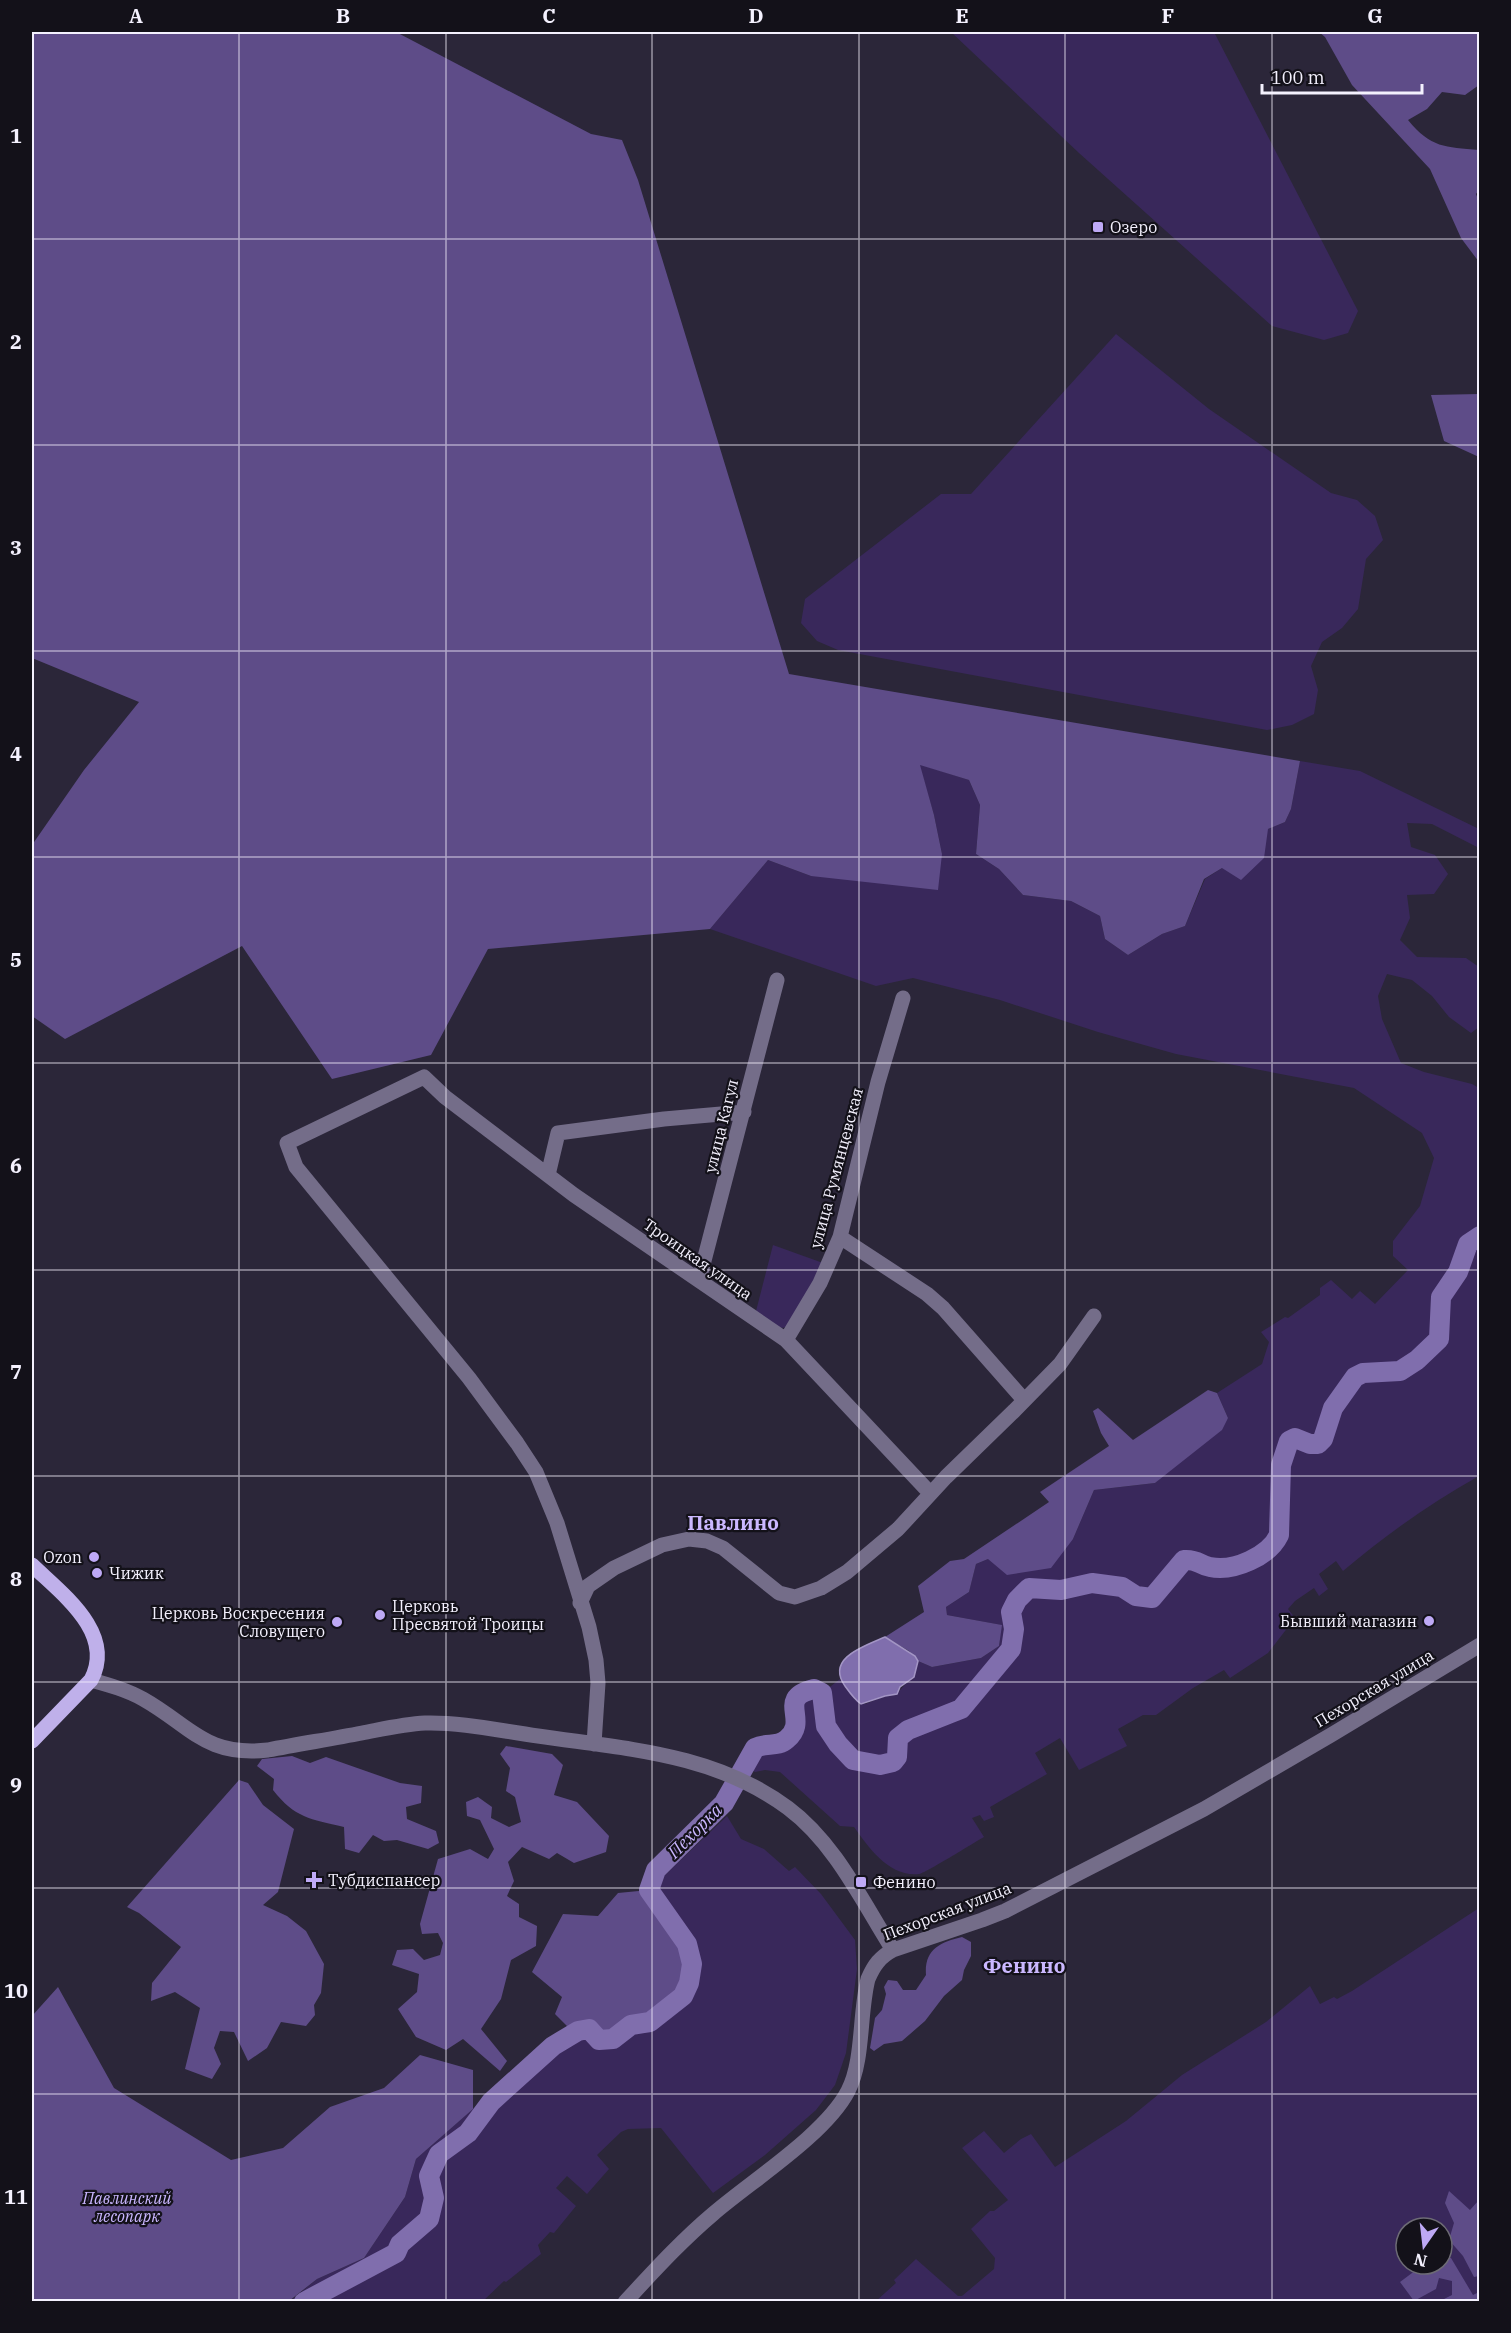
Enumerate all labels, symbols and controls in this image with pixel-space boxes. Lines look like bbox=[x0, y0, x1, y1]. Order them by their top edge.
text: A bbox=[129, 2, 143, 29]
text: B bbox=[336, 2, 350, 29]
text: C bbox=[542, 2, 556, 29]
text: D bbox=[748, 2, 764, 29]
text: E bbox=[955, 2, 969, 29]
text: F bbox=[1162, 2, 1174, 29]
text: G bbox=[1367, 2, 1383, 29]
scale bar bbox=[1262, 57, 1422, 95]
text: 100 m bbox=[1271, 66, 1325, 89]
text: 1 bbox=[10, 122, 22, 149]
place label: Озеро bbox=[1110, 217, 1157, 237]
marker: Озеро bbox=[1091, 220, 1105, 234]
text: 2 bbox=[10, 328, 22, 355]
text: 3 bbox=[10, 534, 22, 561]
text: 4 bbox=[10, 740, 22, 767]
text: 5 bbox=[10, 946, 22, 973]
street label: улица Кагул bbox=[700, 1077, 742, 1175]
street label: улица Румянцевская bbox=[805, 1086, 867, 1250]
text: 6 bbox=[10, 1152, 22, 1179]
street label: Троицкая улица bbox=[640, 1214, 757, 1304]
text: 7 bbox=[10, 1358, 22, 1385]
district label: Павлино bbox=[687, 1509, 779, 1536]
place label: Ozon bbox=[43, 1547, 82, 1567]
marker: Ozon bbox=[87, 1550, 101, 1564]
place label: Чижик bbox=[109, 1563, 164, 1583]
text: 8 bbox=[10, 1565, 22, 1592]
marker: Чижик bbox=[90, 1566, 104, 1580]
place label: Церковь Пресвятой Троицы bbox=[392, 1596, 544, 1634]
place label: Церковь Воскресения Словущего bbox=[152, 1603, 325, 1641]
marker: Церковь Пресвятой Троицы bbox=[373, 1608, 387, 1622]
place label: Бывший магазин bbox=[1280, 1611, 1417, 1631]
marker: Бывший магазин bbox=[1422, 1614, 1436, 1628]
marker: Церковь Воскресения Словущего bbox=[330, 1615, 344, 1629]
street label: Пехорская улица bbox=[1311, 1644, 1437, 1731]
text: 9 bbox=[10, 1771, 22, 1798]
water label: Пехорка bbox=[662, 1798, 727, 1864]
place label: Тубдиспансер bbox=[328, 1870, 441, 1890]
marker: Тубдиспансер bbox=[305, 1871, 323, 1889]
place label: Фенино bbox=[873, 1872, 936, 1892]
marker: Фенино bbox=[854, 1875, 868, 1889]
street label: Пехорская улица bbox=[880, 1877, 1014, 1945]
district label: Фенино bbox=[983, 1952, 1065, 1979]
text: 10 bbox=[4, 1977, 28, 2004]
text: 11 bbox=[4, 2183, 28, 2210]
park label: Павлинский лесопарк bbox=[82, 2188, 171, 2226]
north arrow bbox=[1394, 2216, 1454, 2276]
text: N bbox=[1412, 2249, 1429, 2272]

